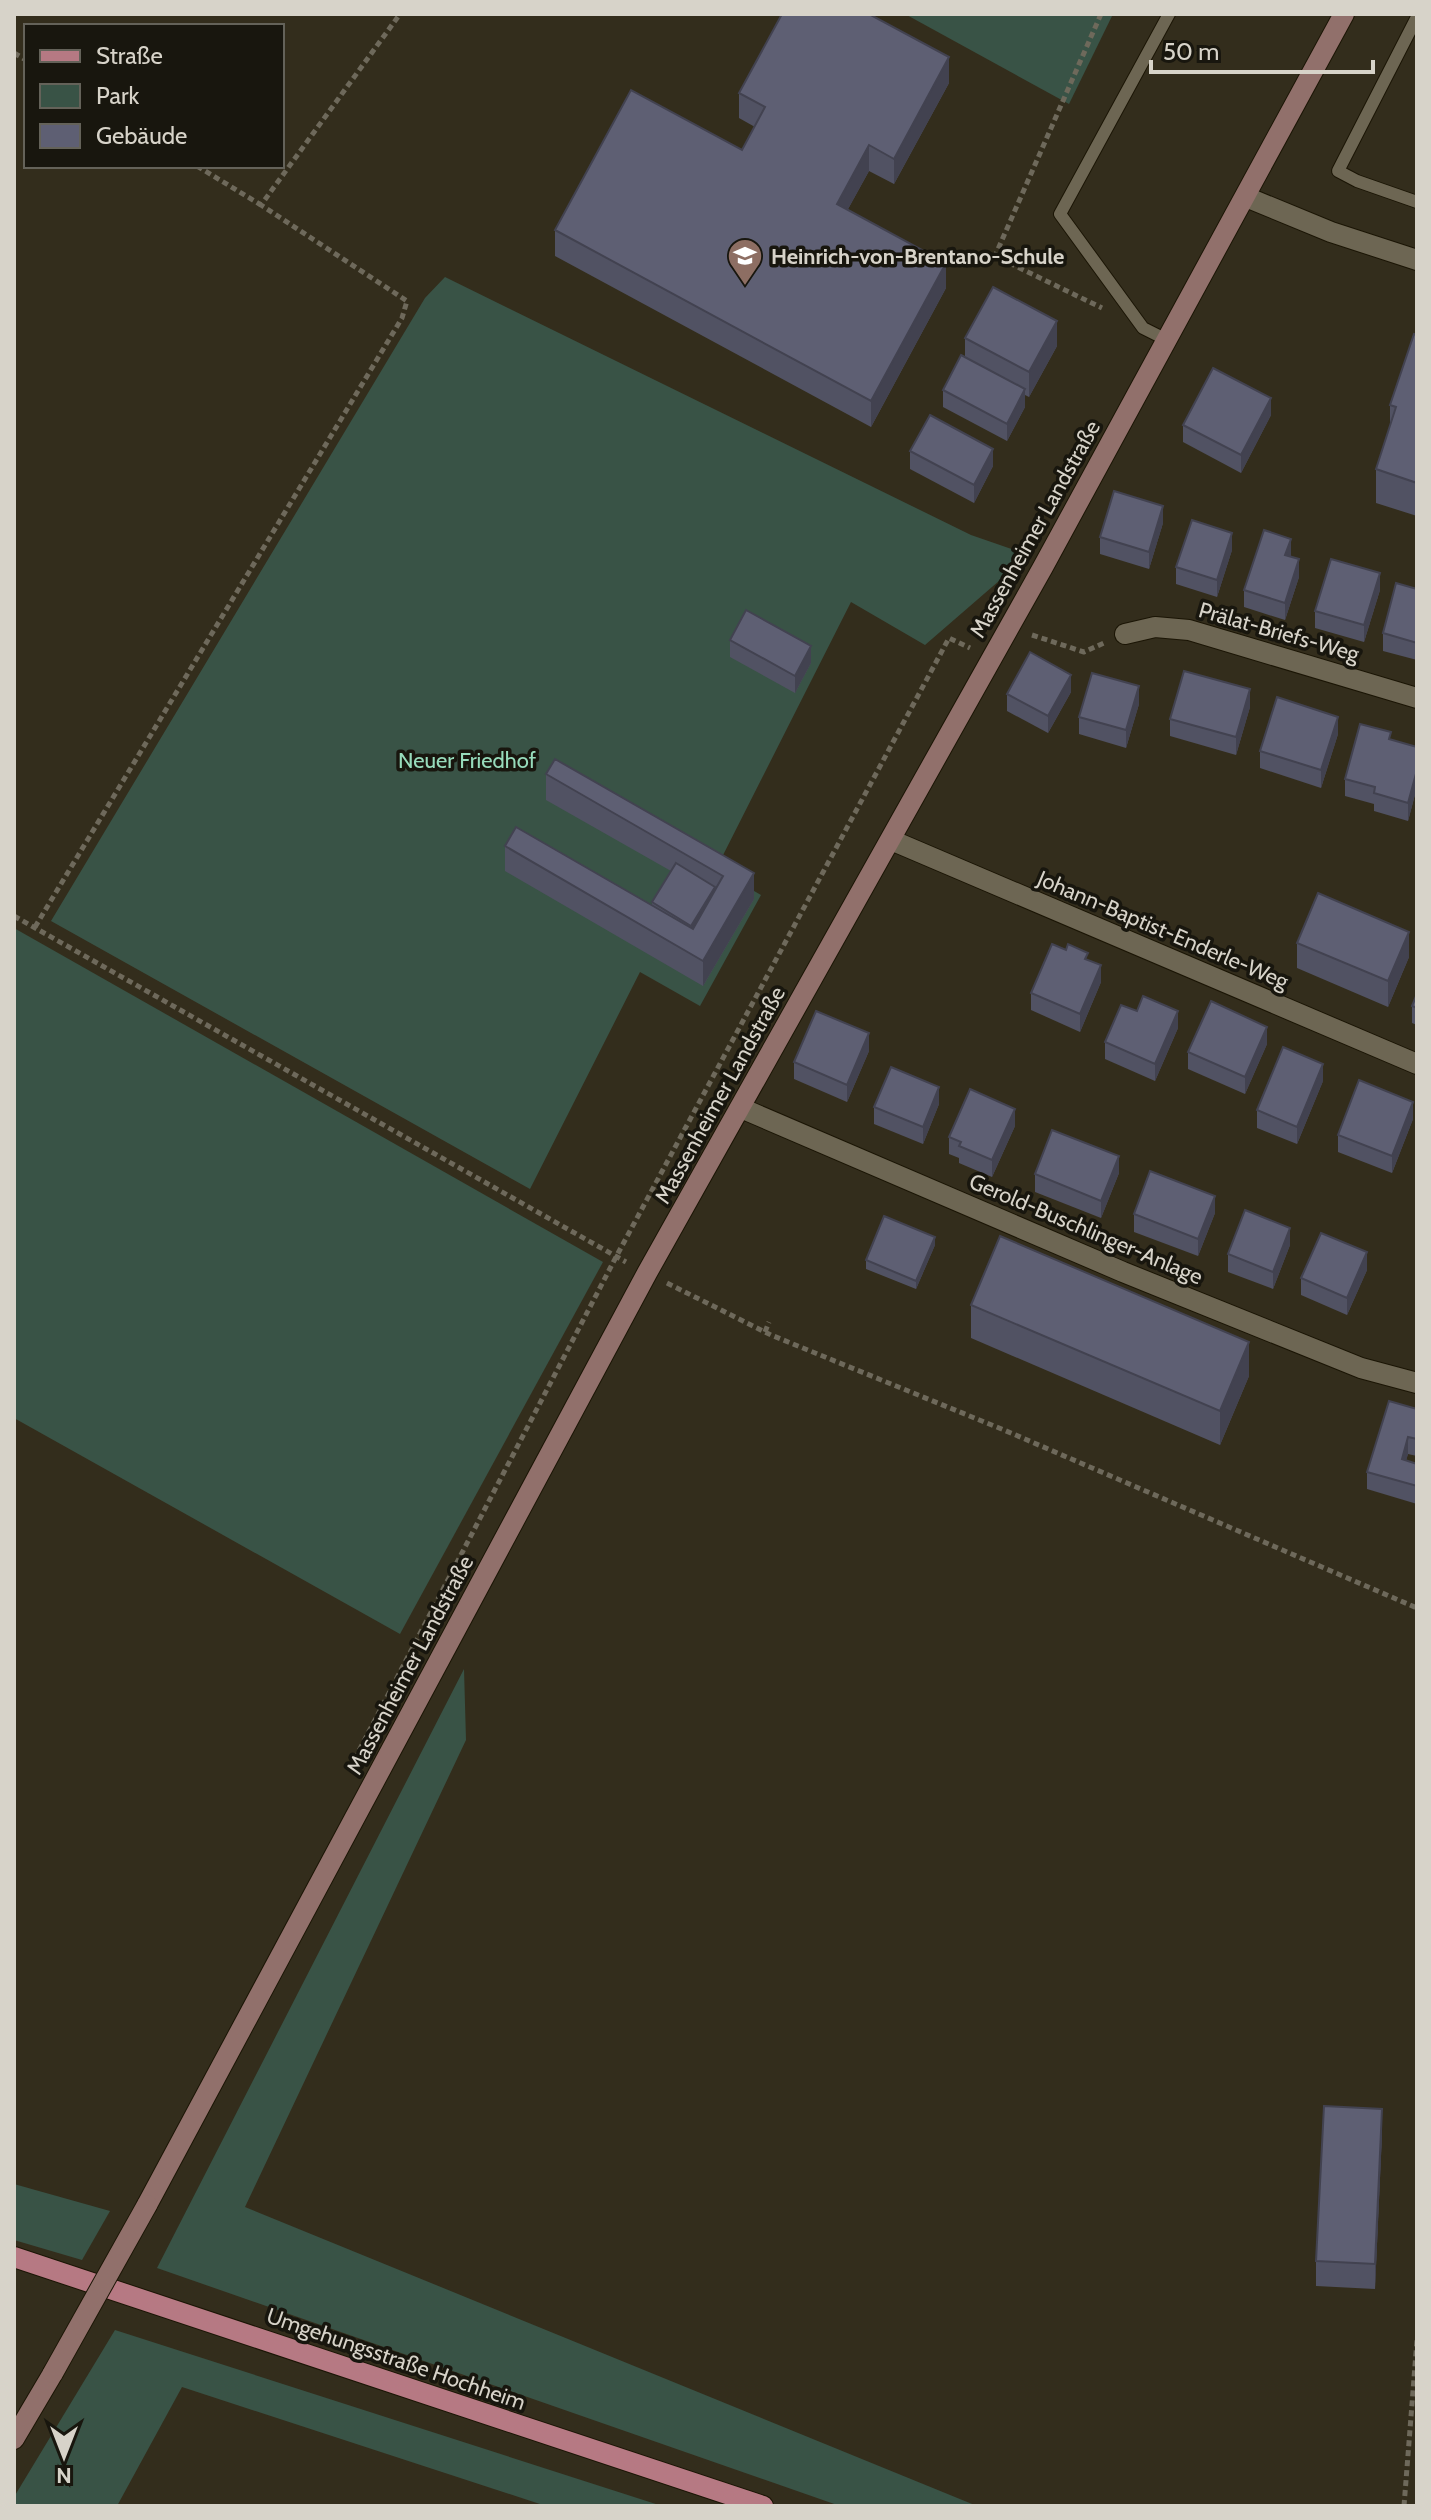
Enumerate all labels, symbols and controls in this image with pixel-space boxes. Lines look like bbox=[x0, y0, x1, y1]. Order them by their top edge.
legend bbox=[24, 24, 284, 168]
scale bar bbox=[1151, 24, 1373, 74]
text: 50 m bbox=[1163, 37, 1219, 66]
text: Straße bbox=[96, 41, 163, 70]
text: Park bbox=[96, 81, 139, 110]
text: Gebäude bbox=[96, 121, 187, 150]
school or university icon: Heinrich-von-Brentano-Schule bbox=[726, 237, 764, 287]
place label: Heinrich-von-Brentano-Schule bbox=[771, 243, 1064, 270]
street label: Massenheimer Landstraße bbox=[964, 416, 1106, 642]
street label: Prälat-Briefs-Weg bbox=[1196, 596, 1363, 668]
park label: Neuer Friedhof bbox=[398, 747, 536, 774]
street label: Johann-Baptist-Enderle-Weg bbox=[1033, 864, 1293, 996]
street label: Massenheimer Landstraße bbox=[649, 982, 791, 1208]
street label: Gerold-Buschlinger-Anlage bbox=[965, 1168, 1207, 1290]
street label: Massenheimer Landstraße bbox=[341, 1551, 479, 1779]
street label: Umgehungsstraße Hochheim bbox=[263, 2302, 529, 2416]
north arrow bbox=[24, 2416, 104, 2496]
text: N bbox=[56, 2462, 72, 2489]

